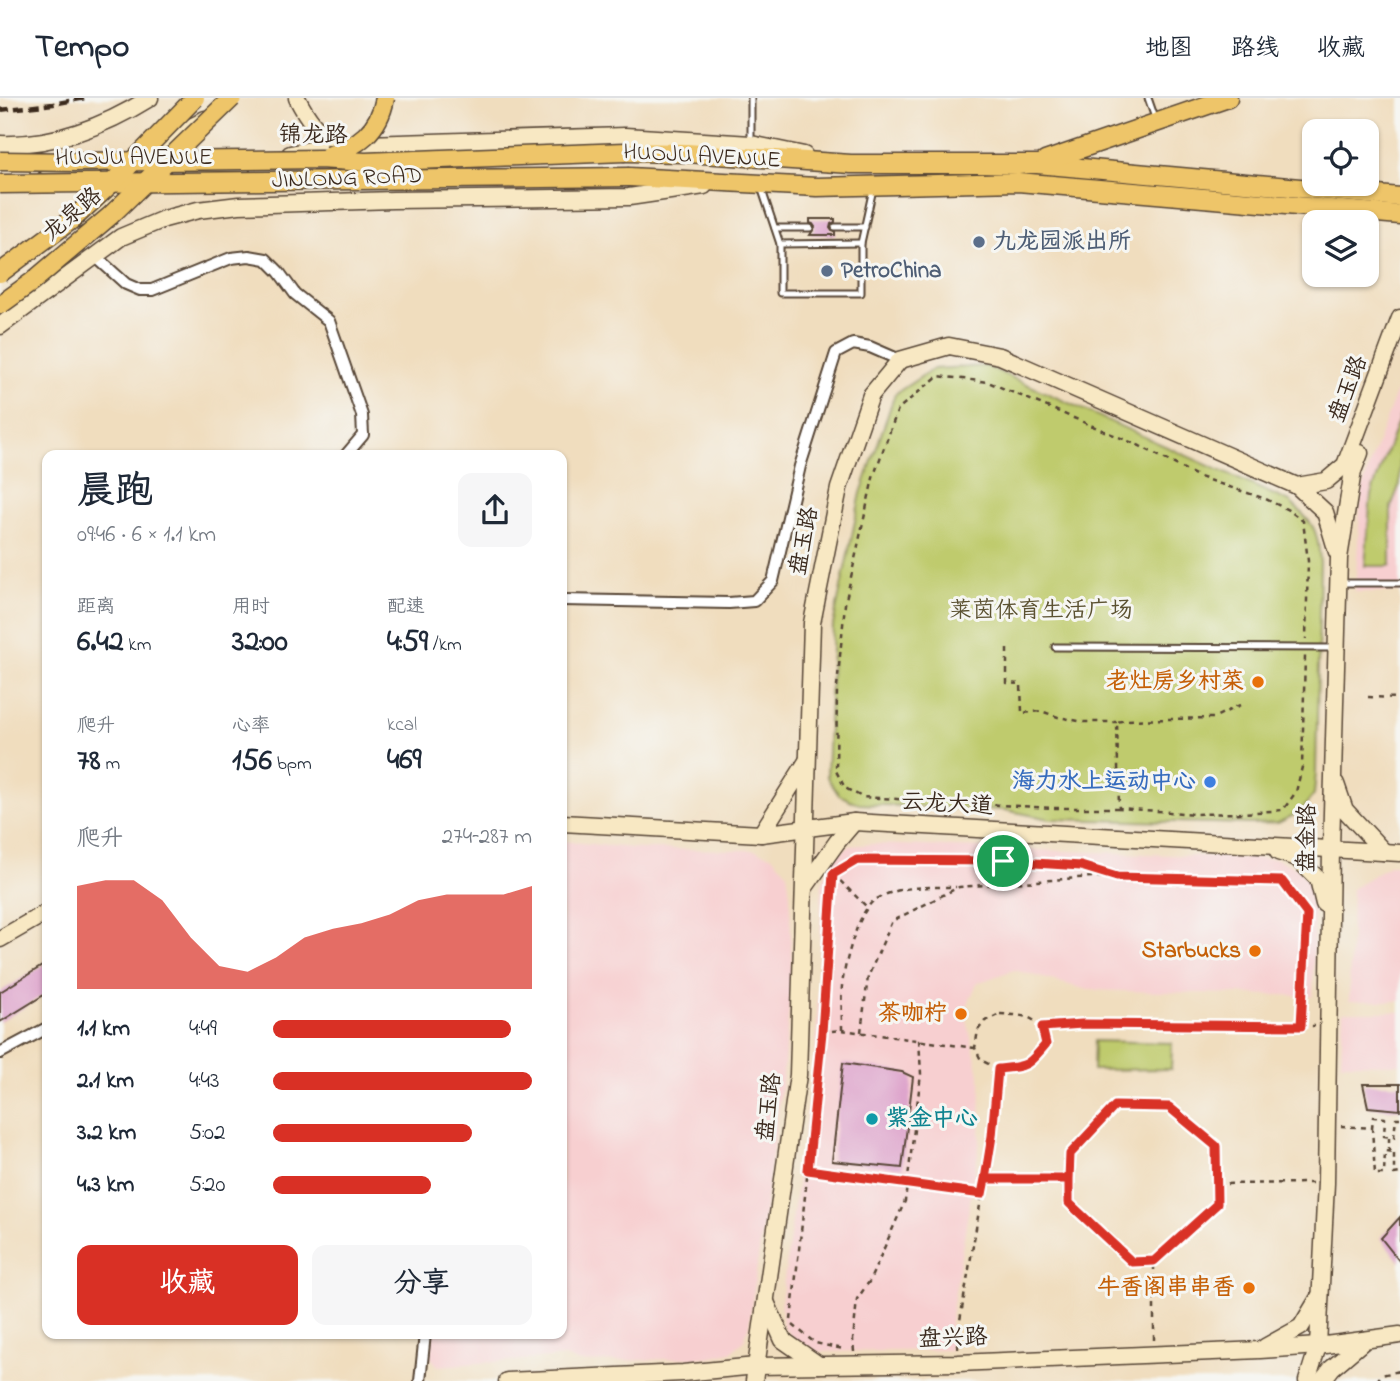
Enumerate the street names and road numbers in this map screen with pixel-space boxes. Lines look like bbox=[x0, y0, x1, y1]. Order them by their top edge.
street label: 锦龙路 bbox=[278, 119, 348, 153]
street label: HUOJU AVENUE bbox=[623, 136, 781, 178]
street label: HUOJU AVENUE bbox=[55, 142, 213, 175]
street label: JINLONG ROAD bbox=[271, 160, 423, 198]
street label: 龙泉路 bbox=[36, 180, 110, 250]
street label: 盘玉路 bbox=[1321, 351, 1377, 427]
street label: 盘玉路 bbox=[782, 504, 828, 578]
street label: 云龙大道 bbox=[900, 786, 994, 824]
street label: 盘金路 bbox=[1291, 803, 1325, 873]
street label: 盘玉路 bbox=[749, 1071, 791, 1143]
street label: 盘兴路 bbox=[918, 1321, 988, 1357]

